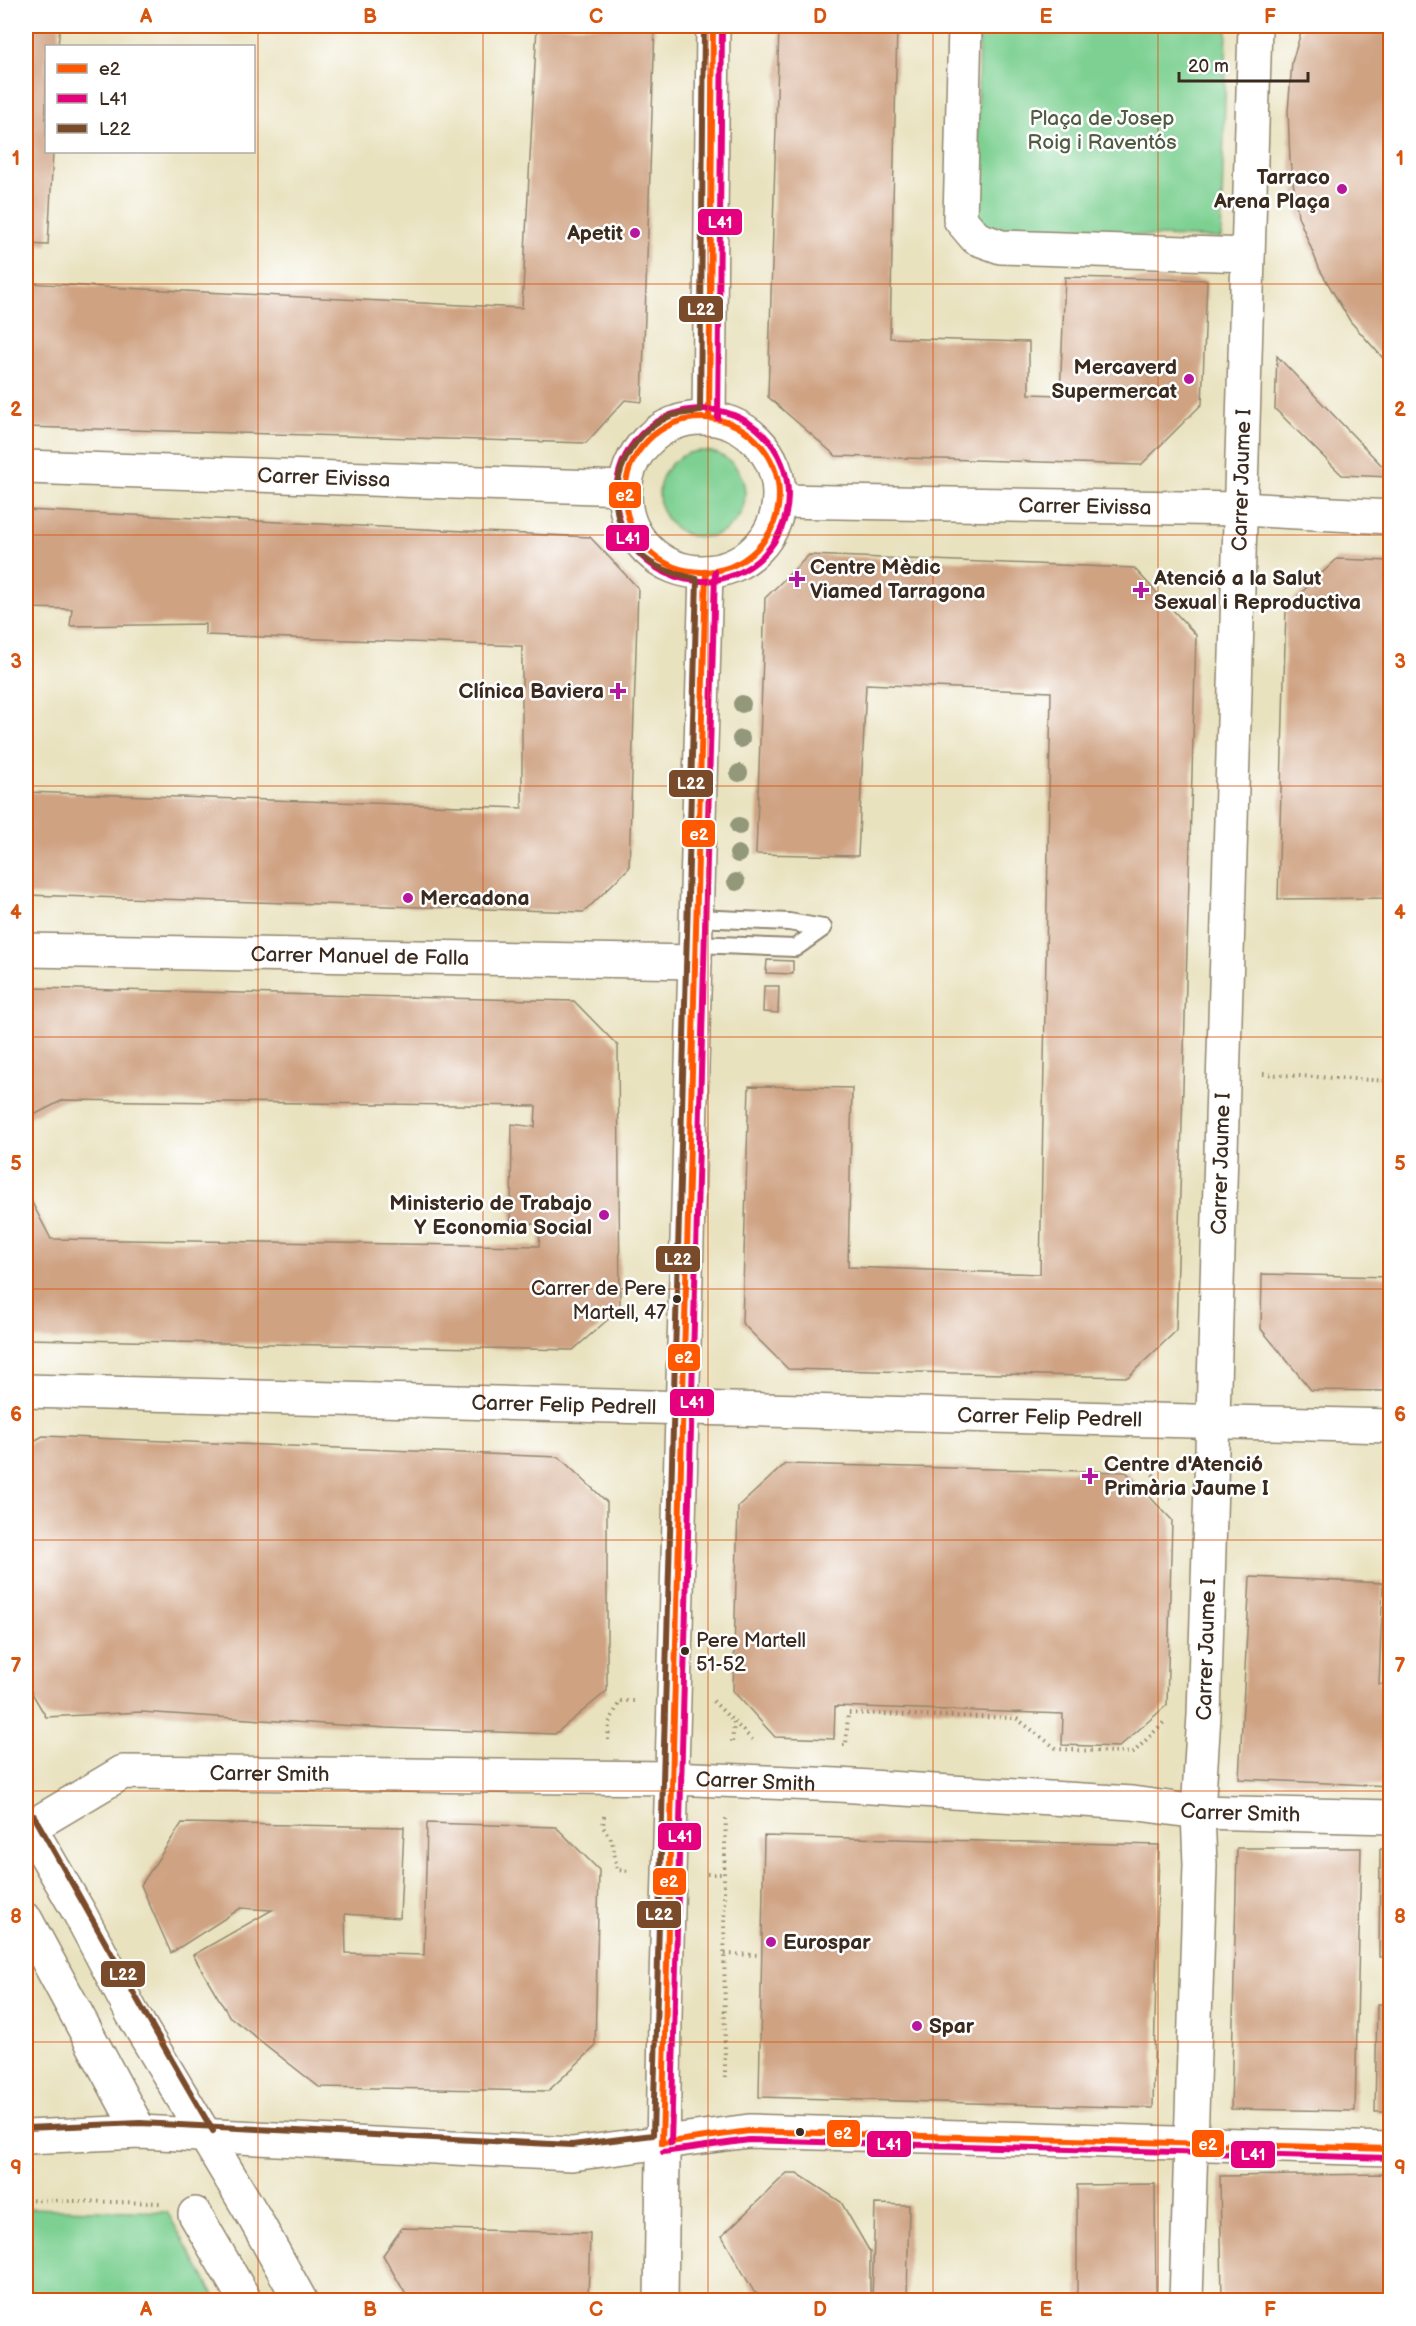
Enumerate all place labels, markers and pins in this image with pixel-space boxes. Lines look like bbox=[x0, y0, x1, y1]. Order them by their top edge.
place label: Tarraco Arena Plaça bbox=[1213, 165, 1330, 214]
marker: Tarraco Arena Plaça bbox=[1335, 182, 1349, 196]
place label: Apetit bbox=[566, 221, 623, 246]
marker: Apetit bbox=[628, 226, 642, 240]
place label: Mercaverd Supermercat bbox=[1052, 355, 1177, 404]
marker: Mercaverd Supermercat bbox=[1182, 372, 1196, 386]
place label: Centre Mèdic Viamed Tarragona bbox=[810, 555, 985, 604]
place label: Atenció a la Salut Sexual i Reproductiva bbox=[1153, 566, 1361, 615]
marker: Centre Mèdic Viamed Tarragona bbox=[788, 570, 806, 588]
marker: Atenció a la Salut Sexual i Reproductiva bbox=[1132, 581, 1150, 599]
place label: Clínica Baviera bbox=[459, 679, 604, 704]
marker: Clínica Baviera bbox=[609, 682, 627, 700]
place label: Mercadona bbox=[420, 886, 530, 911]
marker: Mercadona bbox=[401, 891, 415, 905]
place label: Ministerio de Trabajo Y Economia Social bbox=[389, 1191, 592, 1240]
marker: Ministerio de Trabajo Y Economia Social bbox=[597, 1208, 611, 1222]
place label: Carrer de Pere Martell, 47 bbox=[531, 1277, 666, 1325]
marker: Carrer de Pere Martell, 47 bbox=[671, 1293, 683, 1305]
place label: Centre d'Atenció Primària Jaume I bbox=[1104, 1452, 1269, 1501]
marker: Centre d'Atenció Primària Jaume I bbox=[1081, 1467, 1099, 1485]
place label: Pere Martell 51-52 bbox=[696, 1629, 806, 1677]
marker: Pere Martell 51-52 bbox=[679, 1645, 691, 1657]
place label: Eurospar bbox=[783, 1930, 871, 1955]
marker: Eurospar bbox=[764, 1935, 778, 1949]
place label: Spar bbox=[929, 2014, 975, 2039]
marker: Spar bbox=[910, 2019, 924, 2033]
unlabelled marker bbox=[794, 2126, 806, 2138]

